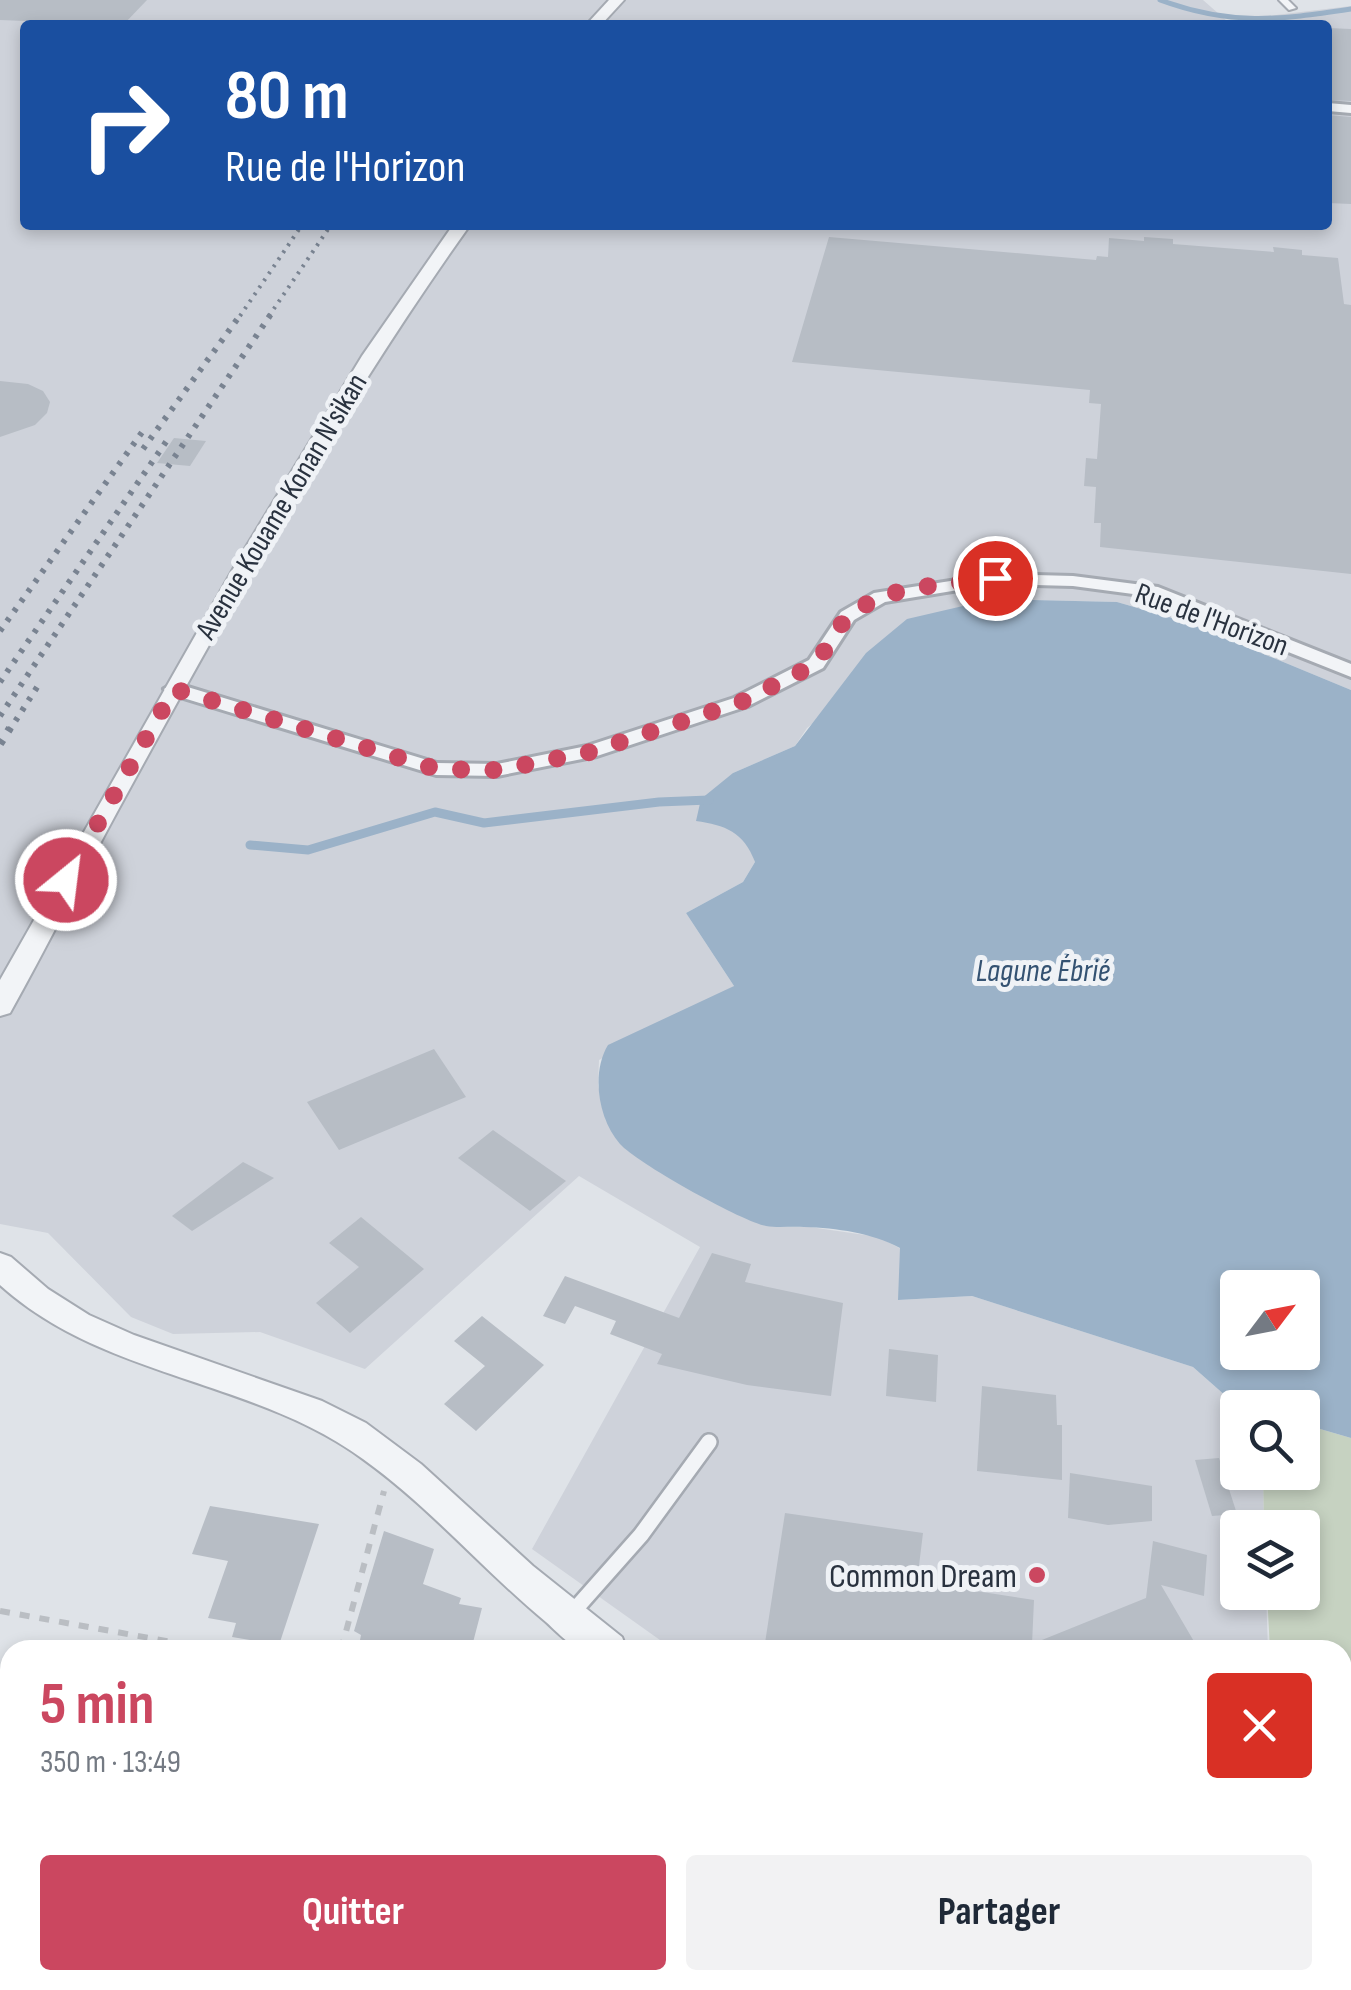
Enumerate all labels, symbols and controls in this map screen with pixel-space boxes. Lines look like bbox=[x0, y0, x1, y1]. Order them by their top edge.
text: 80 m bbox=[225, 55, 349, 139]
icon: right bbox=[60, 60, 190, 190]
text: Rue de l'Horizon bbox=[225, 140, 466, 195]
street label: Avenue Kouame Konan N'sikan bbox=[188, 367, 375, 647]
pin bbox=[953, 536, 1038, 621]
icon: arrive bbox=[968, 551, 1023, 606]
street label: Rue de l'Horizon bbox=[1130, 576, 1293, 664]
position arrow bbox=[14, 828, 118, 932]
water label: Lagune Ébrié bbox=[976, 952, 1110, 991]
north arrow bbox=[1220, 1270, 1320, 1370]
map controls bbox=[1220, 1270, 1320, 1610]
button: search bbox=[1220, 1390, 1320, 1490]
button: layers bbox=[1220, 1510, 1320, 1610]
place label: Common Dream bbox=[829, 1555, 1017, 1598]
marker: Common Dream bbox=[1026, 1564, 1048, 1586]
text: 5 min bbox=[40, 1669, 154, 1741]
button: close bbox=[1207, 1673, 1312, 1778]
text: 350 m · 13:49 bbox=[40, 1743, 181, 1782]
button: Quitter bbox=[40, 1855, 666, 1970]
button: Partager bbox=[686, 1855, 1312, 1970]

